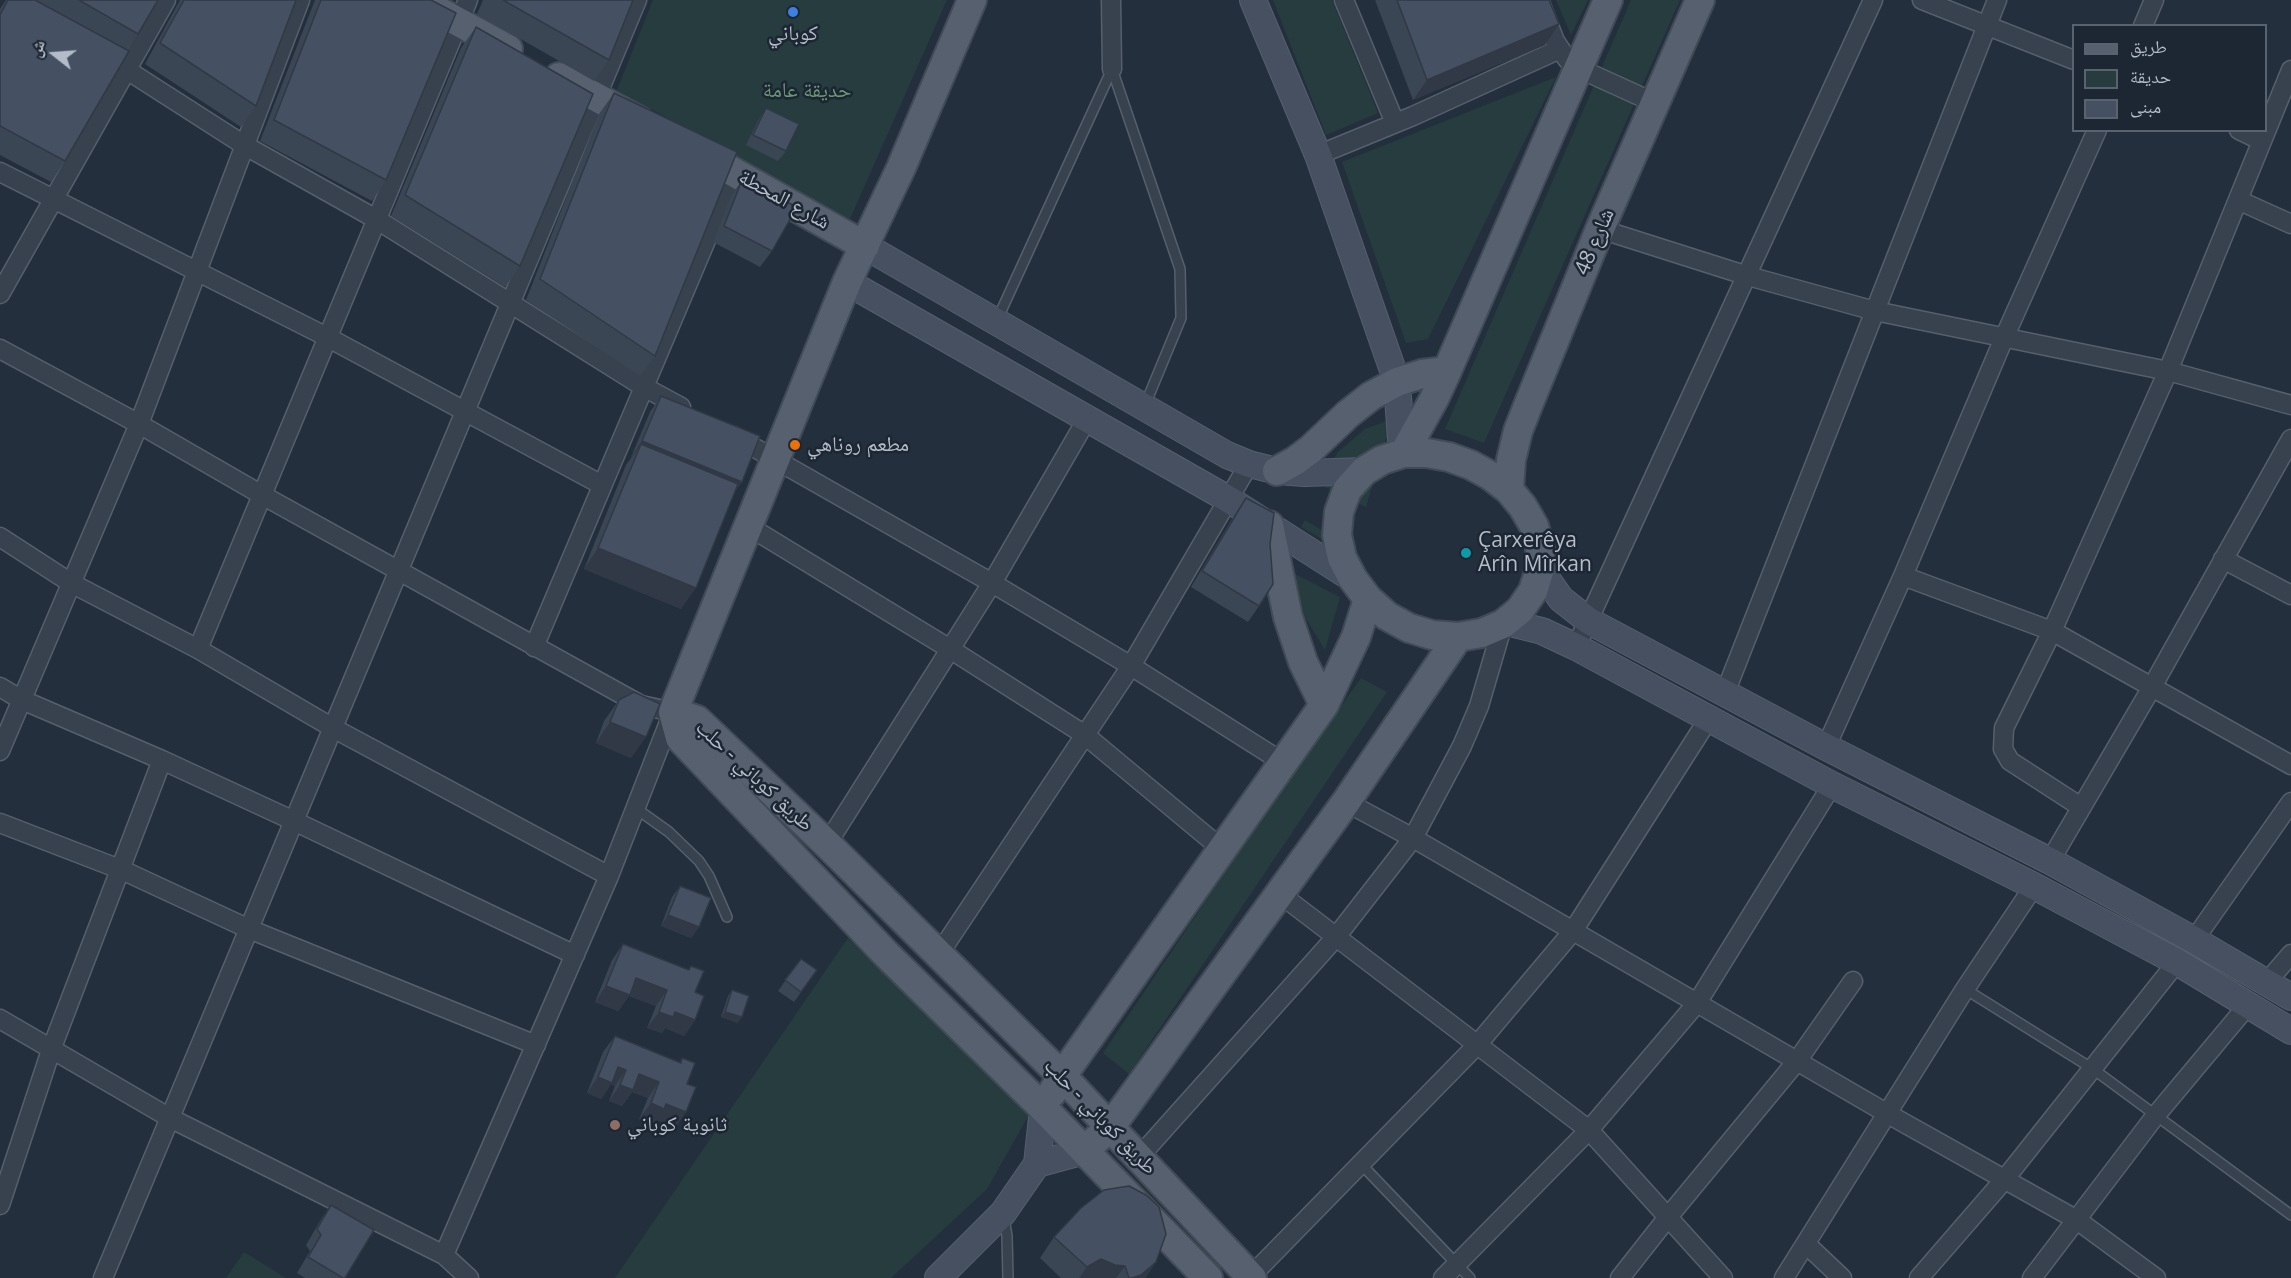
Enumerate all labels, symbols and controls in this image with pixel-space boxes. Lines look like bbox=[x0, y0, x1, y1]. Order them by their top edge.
marker: كوباني bbox=[786, 5, 800, 19]
place label: كوباني bbox=[768, 21, 818, 47]
north arrow bbox=[24, 24, 84, 84]
legend bbox=[2072, 24, 2267, 132]
text: طريق bbox=[2130, 34, 2167, 58]
text: ش bbox=[24, 37, 50, 60]
text: حديقة bbox=[2130, 64, 2171, 88]
park label: حديقة عامة bbox=[763, 78, 851, 104]
text: مبنى bbox=[2130, 94, 2161, 118]
street label: شارع المحطة bbox=[734, 165, 834, 235]
street label: 48 شارع bbox=[1570, 205, 1620, 279]
place label: مطعم روناهي bbox=[807, 432, 909, 458]
marker: مطعم روناهي bbox=[788, 438, 802, 452]
place label: Çarxerêya Arîn Mîrkan bbox=[1478, 528, 1592, 578]
marker: Çarxerêya Arîn Mîrkan bbox=[1459, 546, 1473, 560]
street label: طريق كوباني - حلب bbox=[690, 715, 818, 837]
street label: طريق كوباني - حلب bbox=[1038, 1054, 1162, 1180]
place label: ثانوية كوباني bbox=[627, 1112, 727, 1138]
marker: ثانوية كوباني bbox=[608, 1118, 622, 1132]

